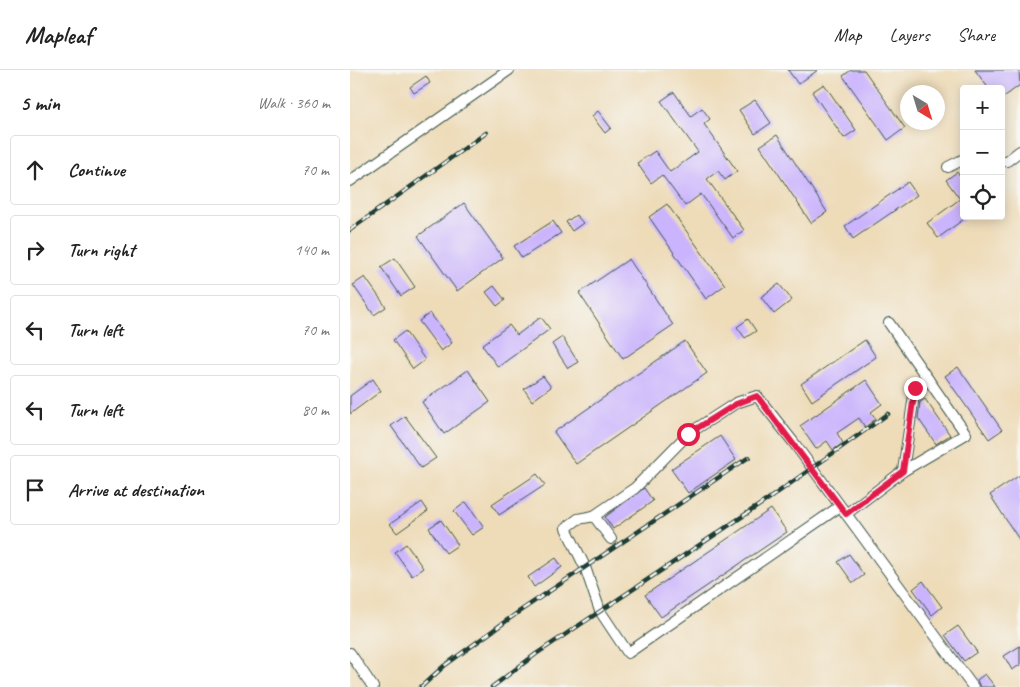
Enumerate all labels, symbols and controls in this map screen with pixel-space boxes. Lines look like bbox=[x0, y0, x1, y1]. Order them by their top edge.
text: Mapleaf bbox=[25, 20, 92, 50]
text: Map bbox=[834, 24, 862, 46]
text: Layers bbox=[890, 24, 929, 46]
text: Share bbox=[957, 24, 995, 46]
north arrow bbox=[900, 85, 945, 130]
map controls bbox=[960, 85, 1005, 220]
button: + bbox=[960, 85, 1005, 130]
text: 5 min bbox=[20, 90, 60, 116]
text: Walk · 360 m bbox=[258, 93, 330, 113]
button: − bbox=[960, 130, 1005, 175]
icon: ahead bbox=[21, 156, 49, 184]
text: Continue bbox=[68, 158, 125, 182]
text: 70 m bbox=[302, 160, 329, 180]
button: locate bbox=[960, 175, 1005, 220]
icon: right bbox=[21, 236, 49, 264]
text: Turn right bbox=[68, 238, 135, 262]
text: 140 m bbox=[295, 240, 329, 260]
icon: left bbox=[21, 316, 49, 344]
text: Turn left bbox=[68, 318, 123, 342]
text: 70 m bbox=[302, 320, 329, 340]
route end bbox=[904, 377, 927, 400]
icon: left bbox=[21, 396, 49, 424]
text: Turn left bbox=[68, 398, 123, 422]
text: 80 m bbox=[302, 400, 329, 420]
route start bbox=[677, 423, 700, 446]
icon: arrive bbox=[21, 476, 49, 504]
text: Arrive at destination bbox=[68, 478, 204, 502]

